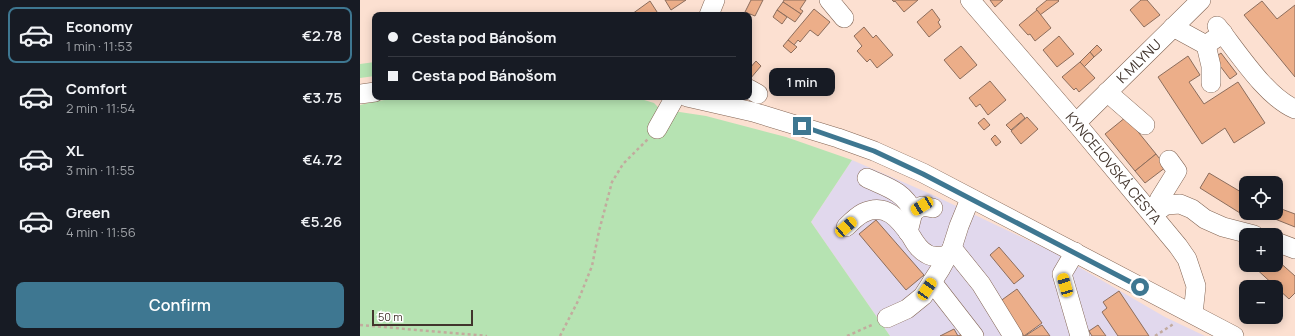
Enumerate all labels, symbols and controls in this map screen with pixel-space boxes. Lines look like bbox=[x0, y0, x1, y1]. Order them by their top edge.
text: Economy bbox=[66, 16, 133, 37]
icon: car bbox=[18, 17, 54, 53]
text: €2.78 bbox=[302, 25, 342, 46]
text: Cesta pod Bánošom bbox=[412, 27, 556, 48]
street label: K MLYNU bbox=[1112, 35, 1165, 87]
text: 1 min · 11:53 bbox=[66, 37, 132, 55]
text: Cesta pod Bánošom bbox=[412, 65, 556, 86]
callout: 1 min bbox=[769, 68, 835, 96]
text: 1 min bbox=[787, 73, 818, 91]
text: Comfort bbox=[66, 78, 127, 99]
icon: car bbox=[18, 79, 54, 115]
text: €3.75 bbox=[302, 87, 342, 108]
text: 2 min · 11:54 bbox=[66, 99, 135, 117]
street label: KYNCEĽOVSKÁ CESTA bbox=[1062, 108, 1166, 228]
route end bbox=[793, 117, 811, 135]
text: XL bbox=[66, 140, 84, 161]
icon: car bbox=[18, 141, 54, 177]
text: €4.72 bbox=[303, 149, 342, 170]
text: 3 min · 11:55 bbox=[66, 161, 135, 179]
map controls bbox=[1239, 176, 1283, 324]
button: locate bbox=[1239, 176, 1283, 220]
car bbox=[909, 195, 935, 217]
text: Green bbox=[66, 202, 110, 223]
icon: car bbox=[18, 203, 54, 239]
text: €5.26 bbox=[301, 211, 342, 232]
car bbox=[833, 215, 859, 239]
text: 4 min · 11:56 bbox=[66, 223, 136, 241]
button: + bbox=[1239, 228, 1283, 272]
car bbox=[1056, 272, 1074, 298]
car bbox=[915, 276, 939, 302]
route start bbox=[1131, 278, 1149, 296]
button: − bbox=[1239, 280, 1283, 324]
button: Confirm bbox=[16, 282, 344, 328]
scale bar bbox=[372, 308, 473, 327]
text: 50 m bbox=[378, 309, 403, 324]

